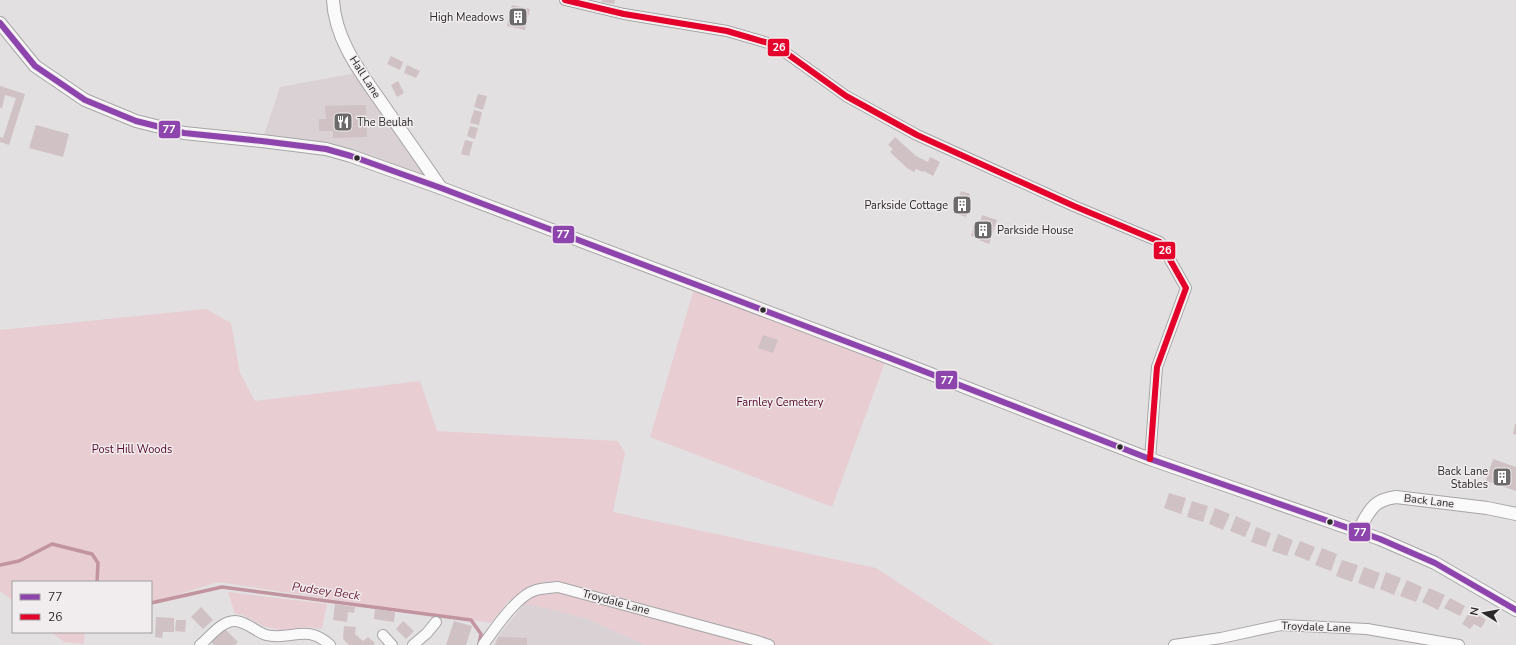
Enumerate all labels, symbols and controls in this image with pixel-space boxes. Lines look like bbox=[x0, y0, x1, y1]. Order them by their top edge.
building icon: High Meadows bbox=[507, 6, 529, 28]
place label: High Meadows bbox=[430, 10, 504, 25]
line badge: 26 bbox=[767, 38, 790, 57]
text: 26 bbox=[772, 40, 786, 55]
street label: Hall Lane bbox=[346, 53, 384, 101]
restaurant icon: The Beulah bbox=[332, 111, 354, 133]
place label: The Beulah bbox=[357, 115, 413, 130]
line badge: 77 bbox=[158, 120, 181, 139]
text: 77 bbox=[162, 122, 176, 137]
unlabelled marker bbox=[352, 153, 362, 163]
building icon: Parkside Cottage bbox=[951, 194, 973, 216]
place label: Parkside Cottage bbox=[864, 198, 948, 213]
building icon: Parkside House bbox=[972, 219, 994, 241]
place label: Parkside House bbox=[997, 223, 1074, 238]
line badge: 77 bbox=[552, 225, 575, 244]
text: 77 bbox=[556, 227, 570, 242]
line badge: 26 bbox=[1153, 241, 1176, 260]
text: 26 bbox=[1158, 243, 1172, 258]
unlabelled marker bbox=[758, 305, 768, 315]
line badge: 77 bbox=[935, 370, 958, 390]
text: 77 bbox=[940, 373, 954, 388]
park label: Farnley Cemetery bbox=[737, 395, 824, 410]
park label: Post Hill Woods bbox=[92, 442, 172, 457]
unlabelled marker bbox=[1115, 442, 1125, 452]
place label: Back Lane Stables bbox=[1437, 464, 1488, 492]
building icon: Back Lane Stables bbox=[1491, 466, 1513, 488]
street label: Back Lane bbox=[1403, 490, 1455, 512]
unlabelled marker bbox=[1325, 517, 1335, 527]
line badge: 77 bbox=[1348, 522, 1371, 542]
text: 77 bbox=[1353, 525, 1367, 540]
water label: Pudsey Beck bbox=[291, 578, 362, 604]
legend bbox=[12, 581, 152, 633]
street label: Troydale Lane bbox=[581, 586, 652, 618]
text: 77 bbox=[48, 589, 62, 605]
north arrow bbox=[1464, 593, 1504, 633]
text: N bbox=[1467, 606, 1483, 617]
text: 26 bbox=[48, 609, 62, 625]
street label: Troydale Lane bbox=[1281, 618, 1351, 636]

